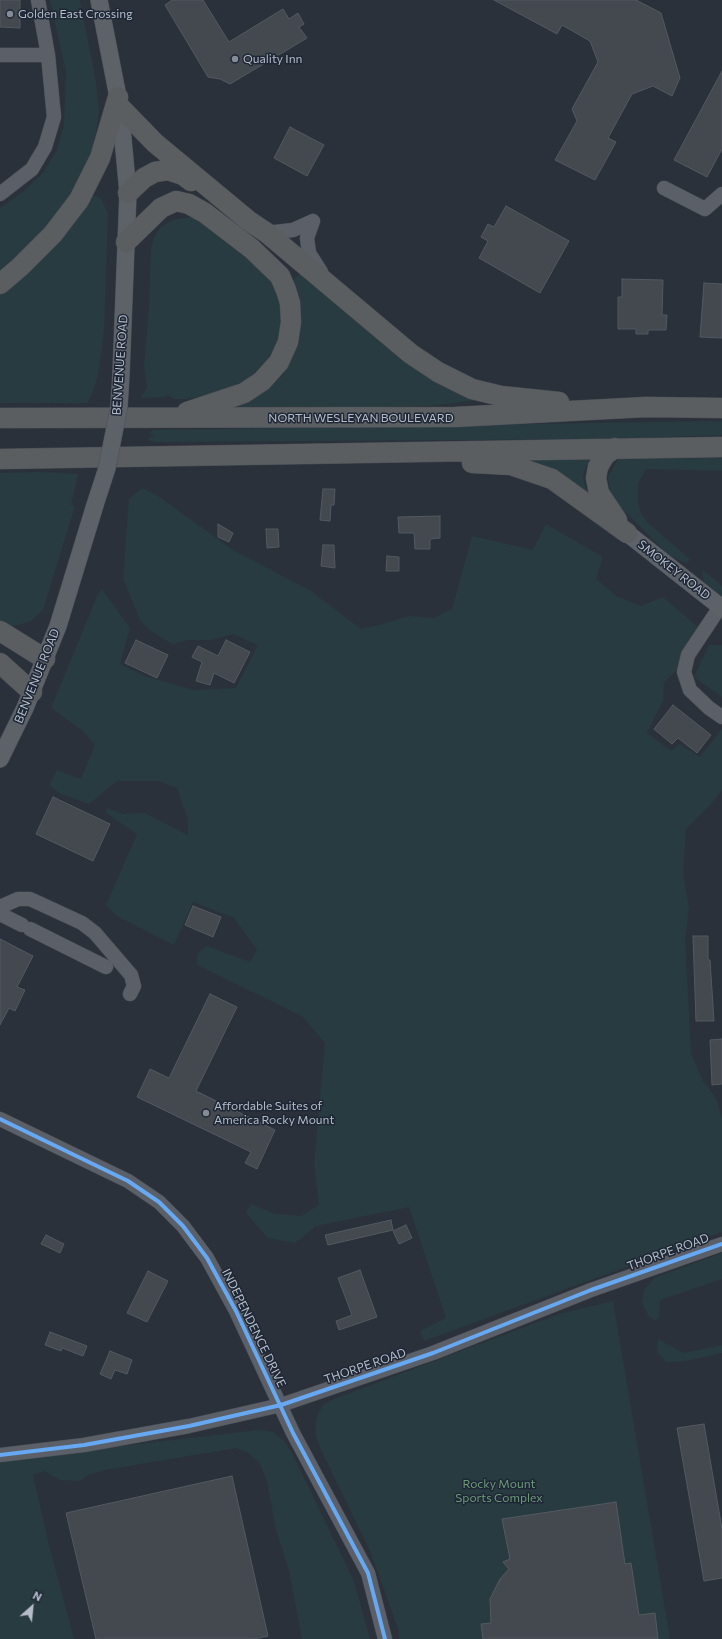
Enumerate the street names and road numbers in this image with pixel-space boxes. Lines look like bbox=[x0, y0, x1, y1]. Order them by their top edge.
street label: BENVENUE ROAD bbox=[109, 314, 131, 416]
street label: NORTH WESLEYAN BOULEVARD bbox=[268, 411, 454, 425]
street label: SMOKEY ROAD bbox=[635, 537, 713, 603]
street label: BENVENUE ROAD bbox=[11, 627, 63, 725]
street label: THORPE ROAD bbox=[625, 1231, 711, 1273]
street label: INDEPENDENCE DRIVE bbox=[219, 1266, 289, 1390]
street label: THORPE ROAD bbox=[322, 1345, 408, 1387]

